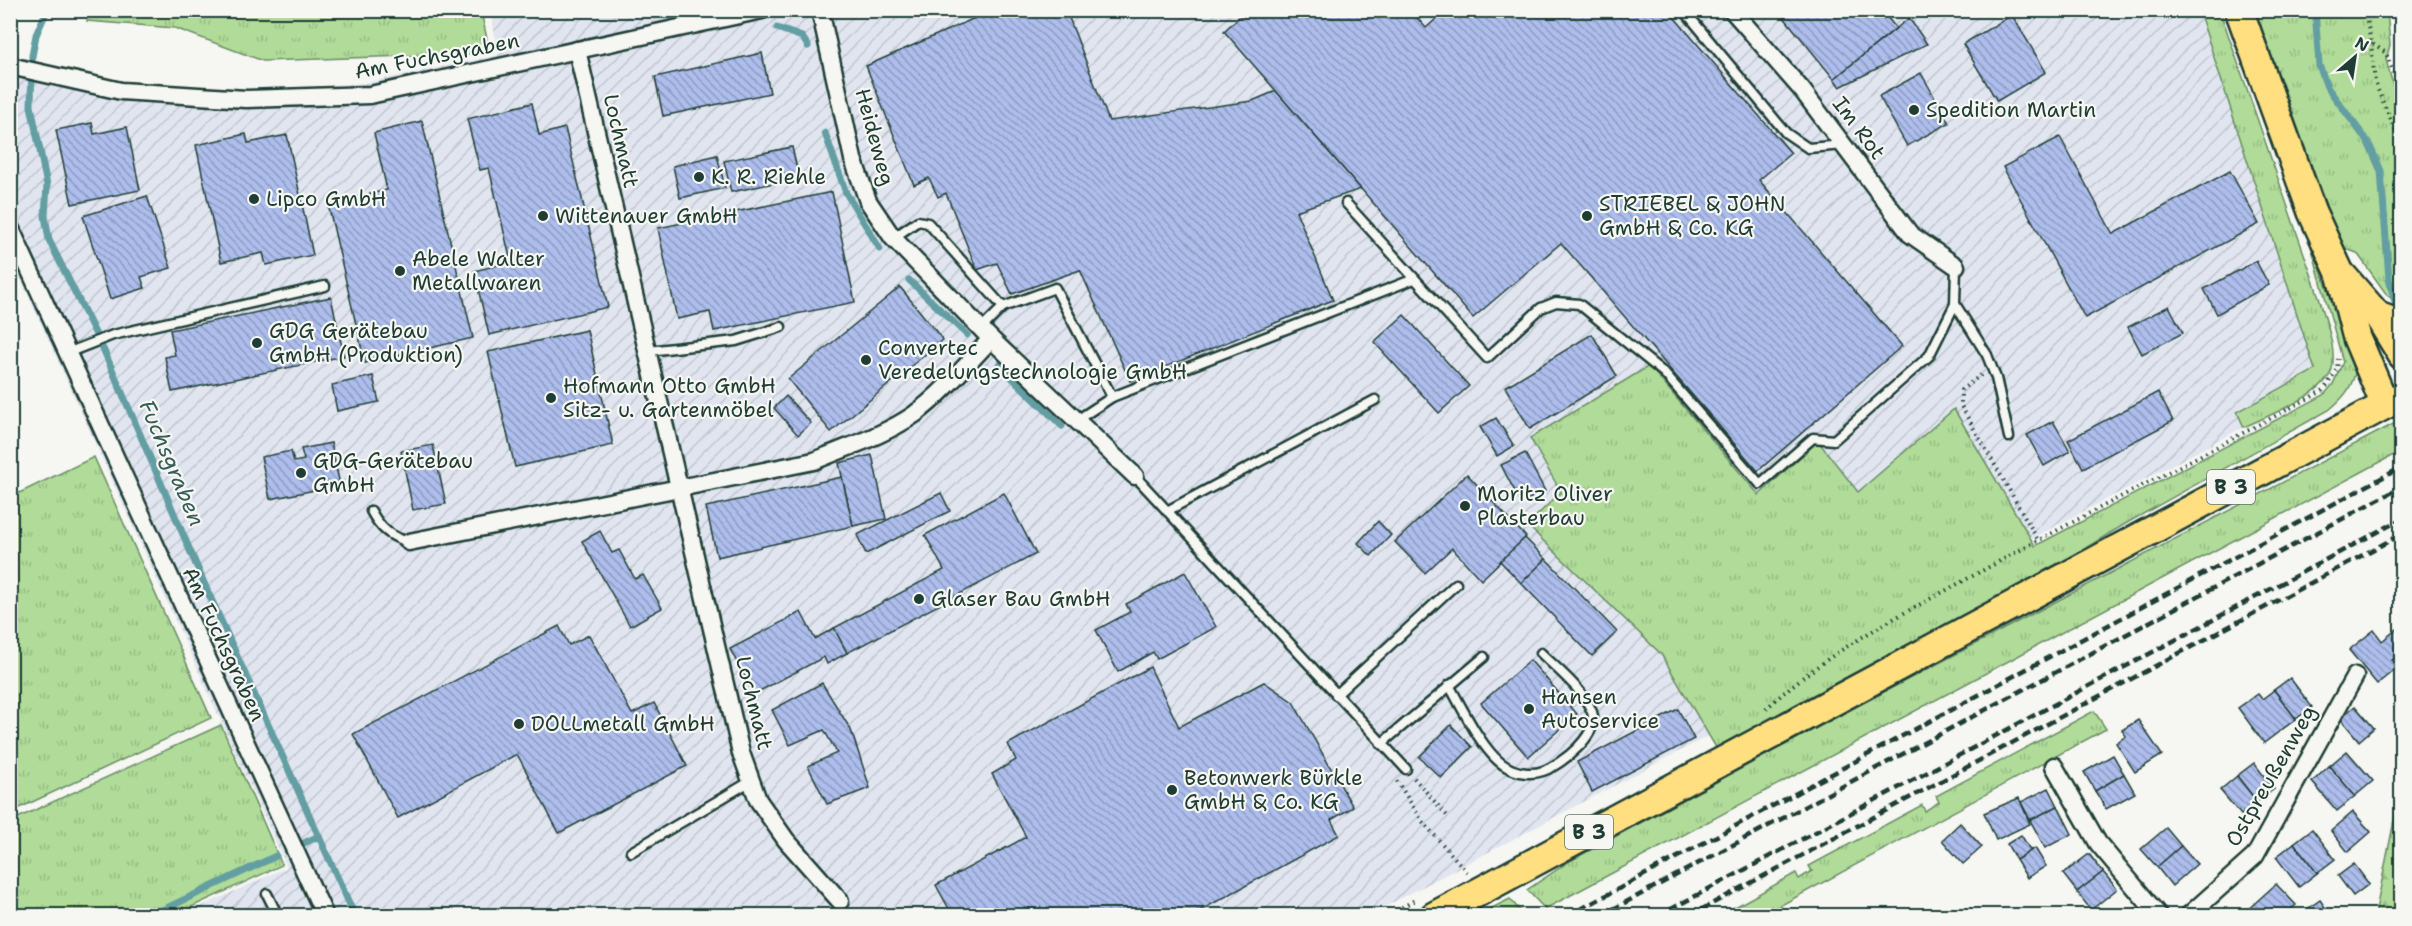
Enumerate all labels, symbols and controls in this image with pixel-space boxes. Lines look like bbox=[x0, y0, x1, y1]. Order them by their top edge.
street label: Am Fuchsgraben bbox=[352, 26, 522, 86]
north arrow bbox=[2325, 27, 2385, 87]
text: N bbox=[2351, 32, 2373, 57]
street label: Heideweg bbox=[849, 85, 901, 189]
street label: Lochmatt bbox=[597, 91, 645, 191]
street label: Im Rot bbox=[1826, 91, 1892, 165]
place label: Spedition Martin bbox=[1926, 96, 2096, 124]
marker: Spedition Martin bbox=[1907, 103, 1921, 117]
place label: K. R. Riehle bbox=[711, 163, 826, 191]
marker: K. R. Riehle bbox=[692, 170, 706, 184]
place label: Lipco GmbH bbox=[266, 185, 386, 213]
place label: STRIEBEL & JOHN GmbH & Co. KG bbox=[1599, 190, 1785, 242]
marker: Lipco GmbH bbox=[247, 192, 261, 206]
place label: Wittenauer GmbH bbox=[555, 202, 738, 230]
marker: Wittenauer GmbH bbox=[536, 209, 550, 223]
marker: STRIEBEL & JOHN GmbH & Co. KG bbox=[1580, 209, 1594, 223]
place label: Abele Walter Metallwaren bbox=[412, 245, 545, 297]
marker: Abele Walter Metallwaren bbox=[393, 264, 407, 278]
place label: GDG Gerätebau GmbH (Produktion) bbox=[269, 317, 463, 369]
place label: Convertec Veredelungstechnologie GmbH bbox=[878, 334, 1187, 386]
marker: GDG Gerätebau GmbH (Produktion) bbox=[250, 336, 264, 350]
marker: Convertec Veredelungstechnologie GmbH bbox=[859, 353, 873, 367]
place label: Hofmann Otto GmbH Sitz- u. Gartenmöbel bbox=[563, 372, 776, 424]
marker: Hofmann Otto GmbH Sitz- u. Gartenmöbel bbox=[544, 391, 558, 405]
water label: Fuchsgraben bbox=[132, 395, 212, 531]
place label: GDG-Gerätebau GmbH bbox=[313, 447, 473, 499]
marker: GDG-Gerätebau GmbH bbox=[294, 466, 308, 480]
road number: B 3 bbox=[2207, 470, 2255, 504]
place label: Moritz Oliver Plasterbau bbox=[1477, 480, 1613, 532]
marker: Moritz Oliver Plasterbau bbox=[1458, 499, 1472, 513]
street label: Am Fuchsgraben bbox=[176, 562, 272, 726]
place label: Glaser Bau GmbH bbox=[931, 585, 1111, 613]
marker: Glaser Bau GmbH bbox=[912, 592, 926, 606]
street label: Lochmatt bbox=[729, 653, 779, 753]
place label: Hansen Autoservice bbox=[1541, 683, 1659, 735]
street label: Ostpreußenweg bbox=[2219, 700, 2323, 852]
marker: Hansen Autoservice bbox=[1522, 702, 1536, 716]
place label: DOLLmetall GmbH bbox=[531, 710, 715, 738]
marker: DOLLmetall GmbH bbox=[512, 717, 526, 731]
place label: Betonwerk Bürkle GmbH & Co. KG bbox=[1184, 764, 1363, 816]
marker: Betonwerk Bürkle GmbH & Co. KG bbox=[1165, 783, 1179, 797]
road number: B 3 bbox=[1565, 815, 1613, 849]

